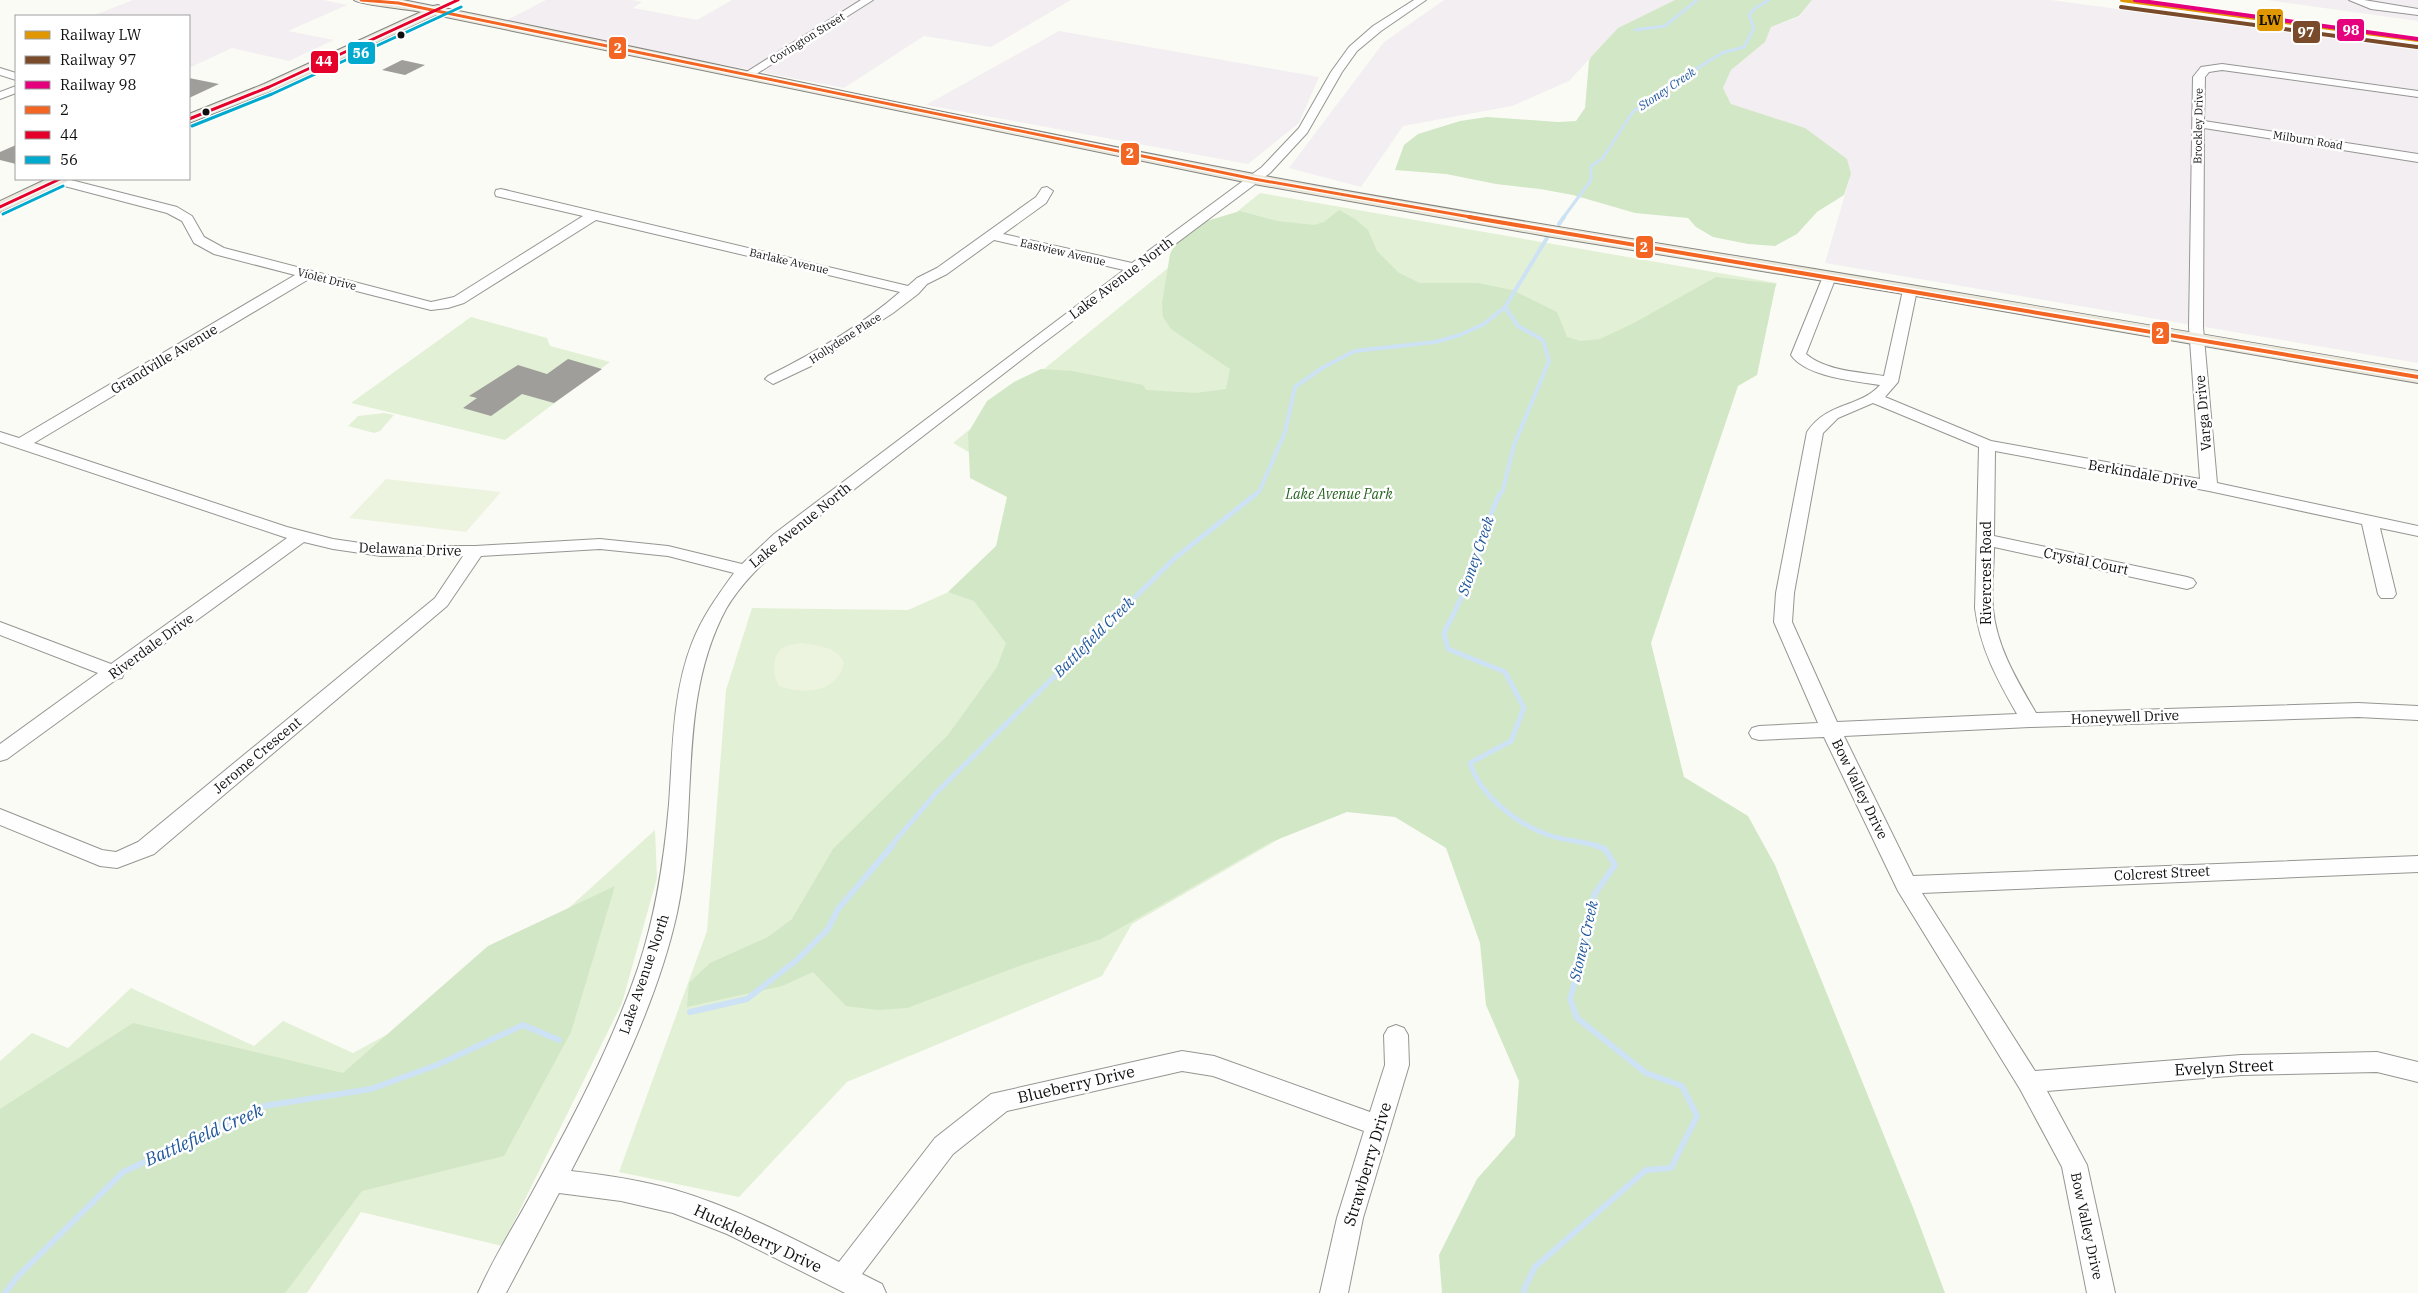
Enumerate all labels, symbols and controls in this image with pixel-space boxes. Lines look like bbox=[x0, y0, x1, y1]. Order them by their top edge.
line badge: LW bbox=[2256, 8, 2284, 32]
street label: Covington Street bbox=[767, 9, 847, 67]
text: LW bbox=[2259, 11, 2282, 29]
legend bbox=[15, 15, 190, 180]
line badge: 98 bbox=[2336, 18, 2365, 42]
line badge: 97 bbox=[2292, 20, 2321, 44]
text: 98 bbox=[2343, 21, 2359, 39]
text: 97 bbox=[2298, 23, 2314, 41]
text: Railway LW bbox=[60, 25, 142, 44]
unlabelled marker bbox=[396, 30, 406, 40]
line badge: 2 bbox=[608, 36, 627, 60]
text: 2 bbox=[614, 39, 622, 57]
line badge: 56 bbox=[347, 41, 376, 65]
text: 56 bbox=[353, 44, 369, 62]
text: Railway 97 bbox=[60, 50, 137, 69]
line badge: 44 bbox=[310, 50, 339, 74]
text: 44 bbox=[316, 52, 332, 70]
water label: Stoney Creek bbox=[1634, 64, 1699, 114]
text: Railway 98 bbox=[60, 75, 137, 94]
street label: Brockley Drive bbox=[2190, 88, 2206, 164]
text: 2 bbox=[60, 100, 69, 119]
unlabelled marker bbox=[201, 107, 211, 117]
text: 44 bbox=[60, 125, 78, 144]
street label: Milburn Road bbox=[2272, 128, 2344, 152]
line badge: 2 bbox=[1120, 142, 1140, 166]
text: 2 bbox=[1126, 144, 1134, 162]
text: 56 bbox=[60, 150, 78, 169]
street label: Lake Avenue North bbox=[1065, 233, 1177, 323]
street label: Eastview Avenue bbox=[1019, 235, 1107, 269]
line badge: 2 bbox=[1635, 235, 1654, 259]
text: 2 bbox=[1640, 238, 1648, 256]
street label: Barlake Avenue bbox=[748, 245, 830, 277]
street label: Violet Drive bbox=[296, 265, 358, 293]
street label: Hollydene Place bbox=[806, 309, 884, 366]
street label: Grandville Avenue bbox=[107, 320, 221, 398]
line badge: 2 bbox=[2151, 321, 2170, 345]
text: 2 bbox=[2156, 324, 2164, 342]
street label: Varga Drive bbox=[2191, 374, 2215, 452]
street label: Berkindale Drive bbox=[2087, 455, 2199, 493]
street label: Lake Avenue North bbox=[745, 478, 855, 572]
park label: Lake Avenue Park bbox=[1284, 485, 1393, 503]
water label: Stoney Creek bbox=[1453, 514, 1498, 599]
street label: Rivercrest Road bbox=[1977, 520, 1995, 625]
street label: Delawana Drive bbox=[358, 538, 462, 560]
street label: Crystal Court bbox=[2042, 543, 2130, 579]
water label: Battlefield Creek bbox=[1049, 592, 1138, 682]
street label: Riverdale Drive bbox=[105, 609, 197, 683]
street label: Honeywell Drive bbox=[2071, 706, 2179, 728]
street label: Jerome Crescent bbox=[209, 713, 305, 797]
street label: Bow Valley Drive bbox=[1828, 736, 1892, 842]
street label: Colcrest Street bbox=[2113, 861, 2211, 885]
water label: Stoney Creek bbox=[1565, 898, 1602, 984]
street label: Lake Avenue North bbox=[615, 911, 673, 1036]
street label: Evelyn Street bbox=[2174, 1054, 2274, 1080]
street label: Blueberry Drive bbox=[1015, 1061, 1137, 1107]
water label: Battlefield Creek bbox=[140, 1098, 267, 1171]
street label: Strawberry Drive bbox=[1339, 1099, 1395, 1229]
street label: Bow Valley Drive bbox=[2067, 1171, 2107, 1281]
street label: Huckleberry Drive bbox=[691, 1200, 825, 1276]

